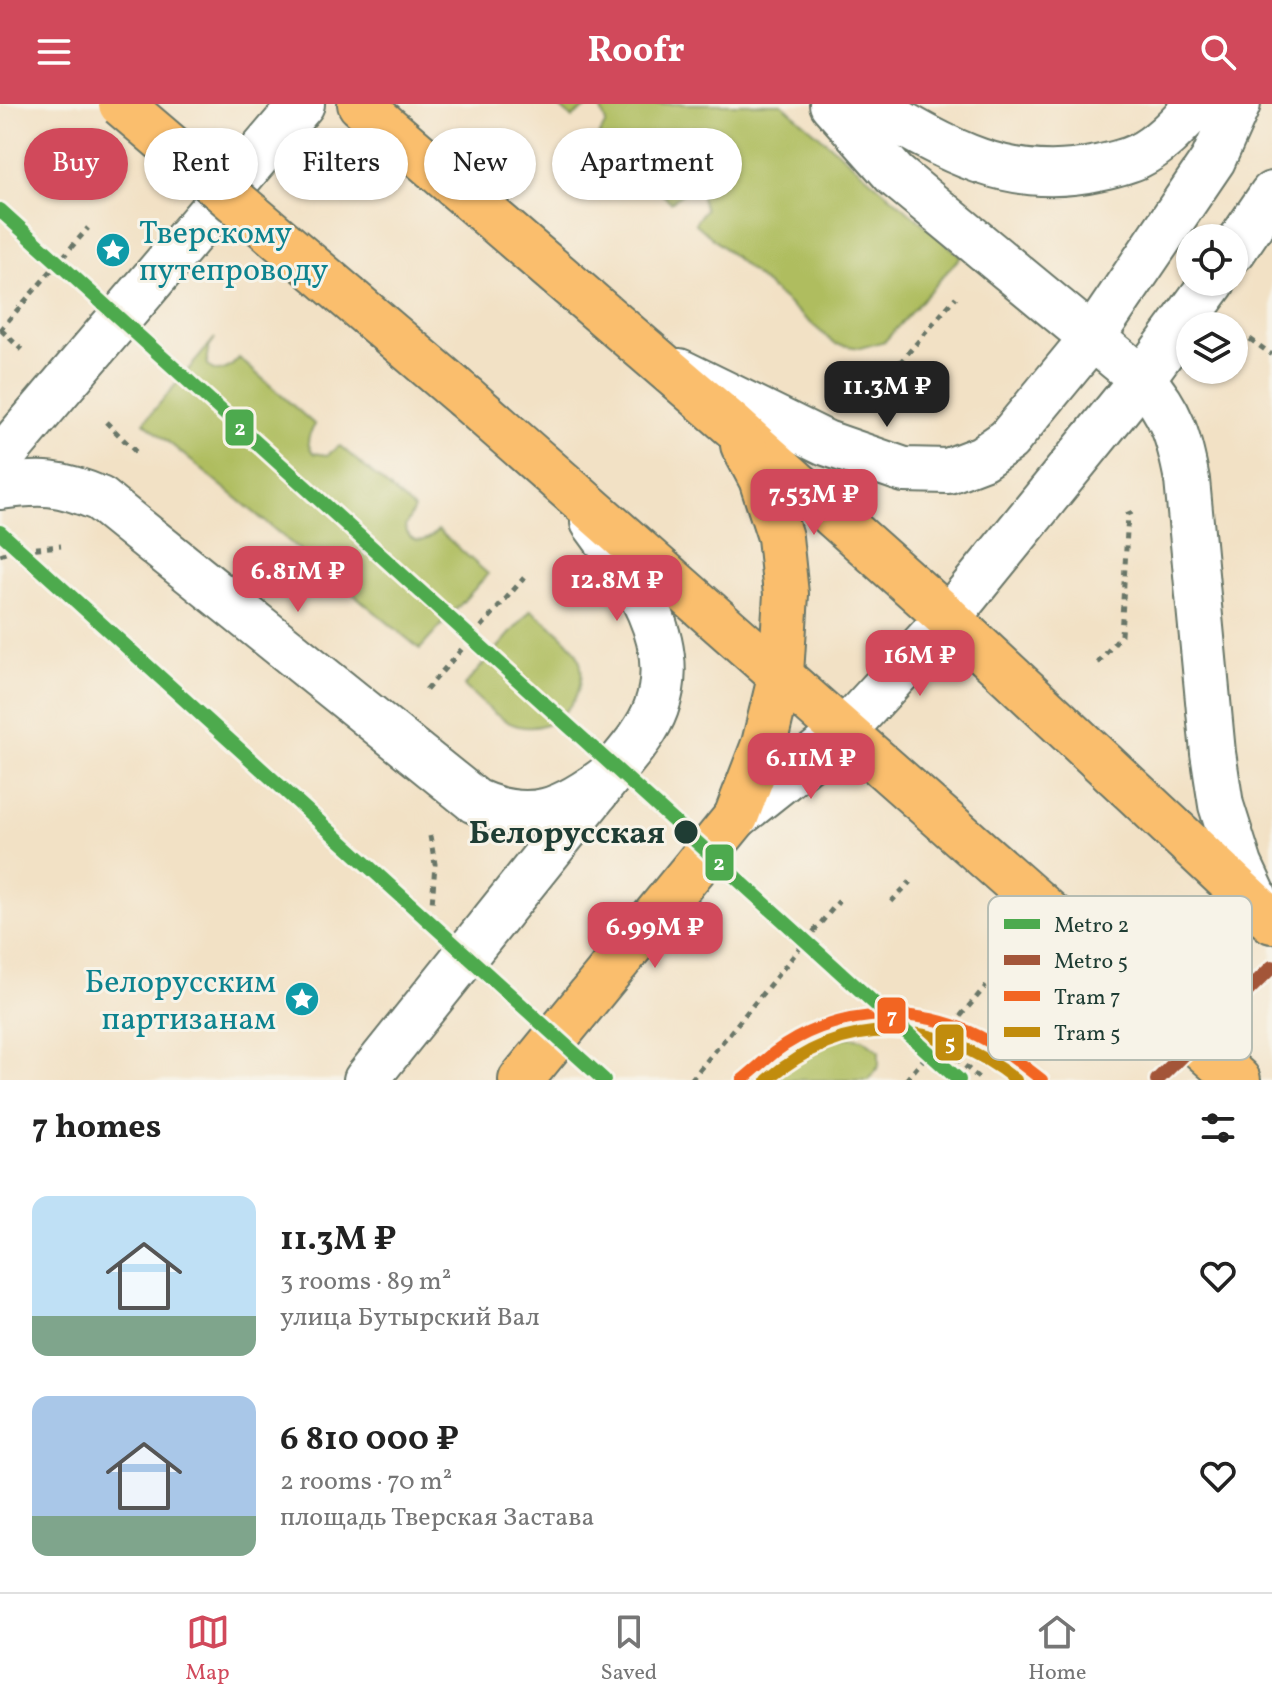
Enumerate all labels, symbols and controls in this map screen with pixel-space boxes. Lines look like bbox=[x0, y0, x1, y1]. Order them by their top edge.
text: Roofr bbox=[588, 27, 684, 77]
icon: menu bbox=[32, 30, 76, 74]
icon: search bbox=[1196, 30, 1240, 74]
chip: Buy bbox=[24, 128, 128, 200]
chip: Rent bbox=[144, 128, 258, 200]
chip: Filters bbox=[274, 128, 408, 200]
chip: New bbox=[424, 128, 536, 200]
chip: Apartment bbox=[552, 128, 742, 200]
place label: Тверскому путепроводу bbox=[139, 213, 328, 294]
map controls bbox=[1176, 224, 1248, 384]
button: locate bbox=[1176, 224, 1248, 296]
place icon: Тверскому путепроводу bbox=[94, 231, 132, 269]
button: layers bbox=[1176, 312, 1248, 384]
pin: 11.3M ₽ bbox=[813, 361, 961, 429]
text: 11.3M ₽ bbox=[842, 369, 932, 405]
line badge: 2 bbox=[224, 408, 255, 447]
text: 2 bbox=[234, 414, 246, 445]
pin: 7.53M ₽ bbox=[740, 469, 888, 537]
text: 7.53M ₽ bbox=[769, 477, 859, 513]
pin: 6.81M ₽ bbox=[224, 546, 372, 614]
text: 6.81M ₽ bbox=[251, 554, 345, 590]
pin: 12.8M ₽ bbox=[543, 555, 691, 623]
text: 12.8M ₽ bbox=[570, 563, 664, 599]
pin: 16M ₽ bbox=[864, 630, 976, 698]
text: 16M ₽ bbox=[884, 638, 956, 674]
pin: 6.11M ₽ bbox=[737, 733, 885, 801]
text: 6.11M ₽ bbox=[766, 741, 856, 777]
place label: Белорусская bbox=[469, 813, 665, 857]
marker: Белорусская bbox=[672, 818, 700, 846]
line badge: 2 bbox=[704, 843, 735, 882]
text: 2 bbox=[713, 849, 725, 880]
legend bbox=[988, 896, 1252, 1060]
pin: 6.99M ₽ bbox=[581, 902, 729, 970]
text: 6.99M ₽ bbox=[606, 910, 704, 946]
text: Metro 2 bbox=[1054, 911, 1129, 942]
text: Metro 5 bbox=[1054, 947, 1128, 978]
place label: Белорусским партизанам bbox=[85, 962, 276, 1043]
place icon: Белорусским партизанам bbox=[283, 980, 321, 1018]
text: Tram 7 bbox=[1054, 983, 1121, 1014]
line badge: 7 bbox=[876, 996, 907, 1035]
text: 7 bbox=[887, 1002, 897, 1033]
text: Tram 5 bbox=[1054, 1019, 1121, 1050]
line badge: 5 bbox=[934, 1023, 965, 1062]
text: 5 bbox=[945, 1029, 955, 1060]
text: 7 homes bbox=[32, 1105, 161, 1152]
icon: filters bbox=[1196, 1106, 1240, 1150]
text: 11.3M ₽ bbox=[280, 1217, 397, 1264]
icon: home bbox=[96, 1228, 192, 1324]
icon: heart bbox=[1196, 1254, 1240, 1298]
text: 3 rooms · 89 m² bbox=[280, 1264, 451, 1300]
text: улица Бутырский Вал bbox=[280, 1300, 540, 1336]
text: 6 810 000 ₽ bbox=[280, 1417, 459, 1464]
icon: home bbox=[96, 1428, 192, 1524]
icon: heart bbox=[1196, 1454, 1240, 1498]
text: 2 rooms · 70 m² bbox=[280, 1464, 452, 1500]
text: площадь Тверская Застава bbox=[280, 1500, 594, 1536]
tab: Map bbox=[186, 1610, 230, 1689]
tab: Saved bbox=[601, 1610, 657, 1689]
tab: Home bbox=[1028, 1610, 1086, 1689]

